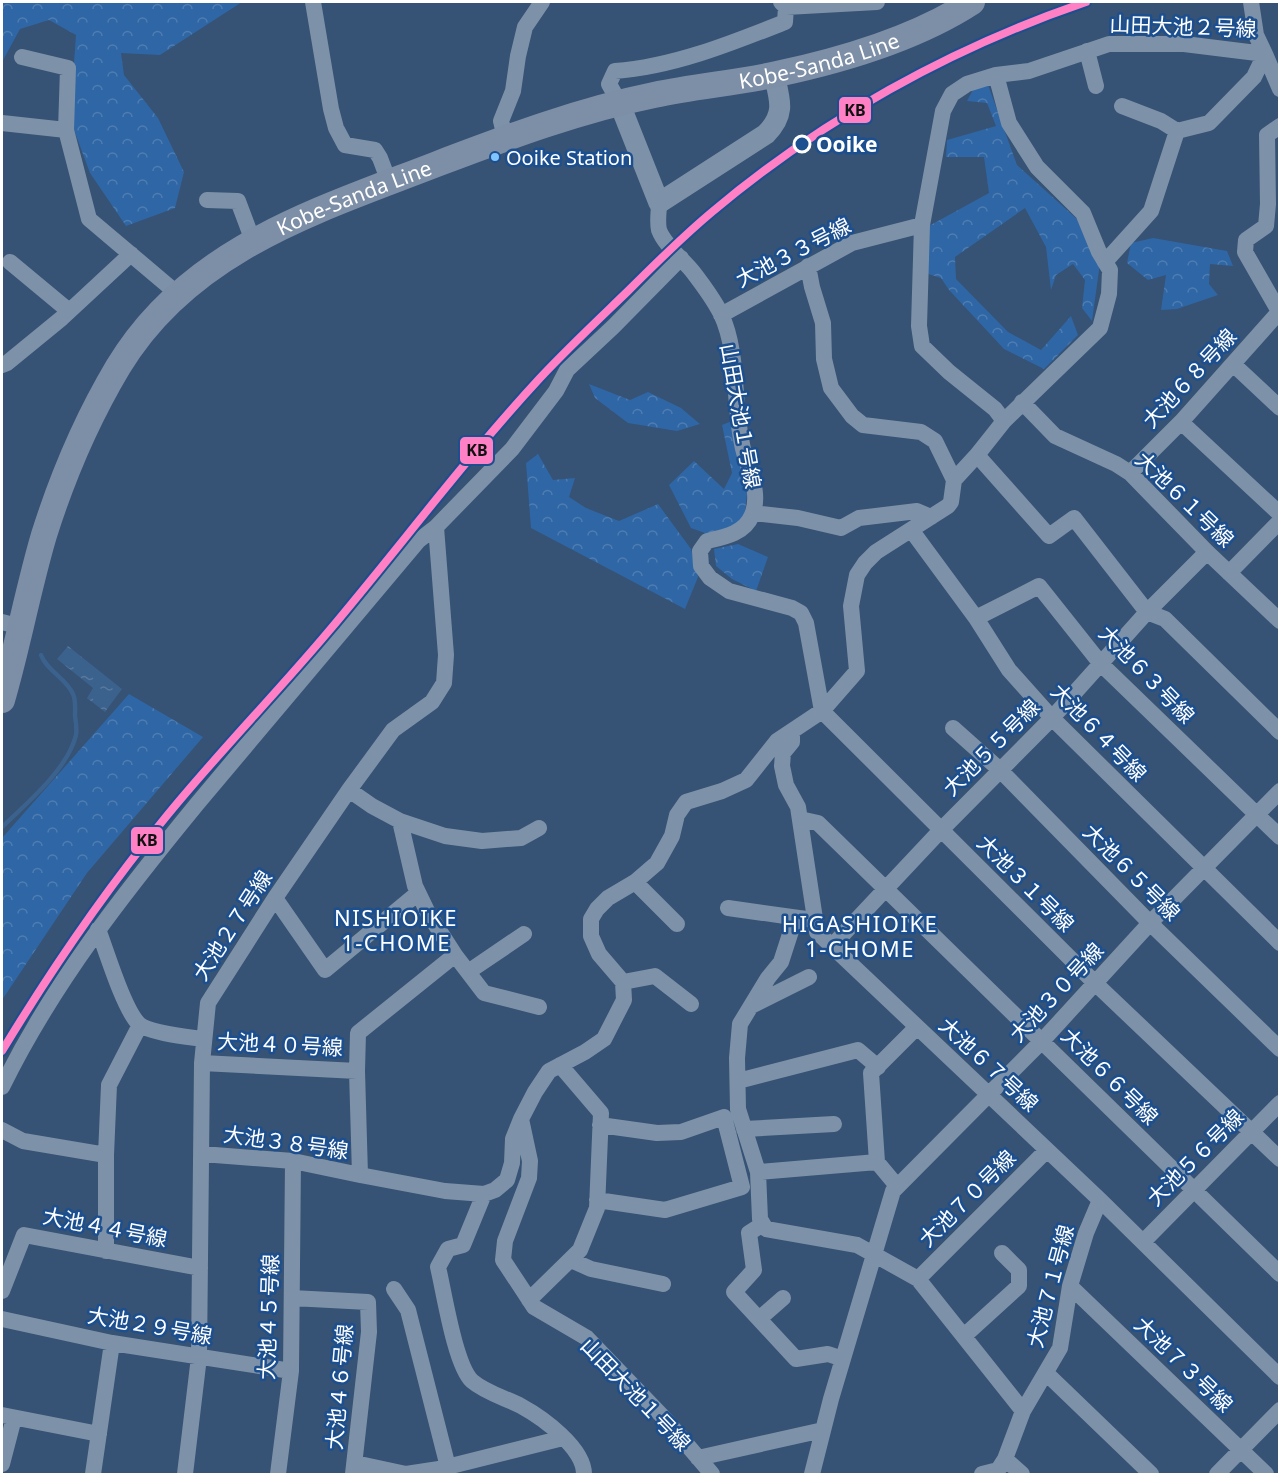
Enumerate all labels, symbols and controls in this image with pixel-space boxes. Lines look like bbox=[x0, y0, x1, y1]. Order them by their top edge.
street label: 山田大池２号線 bbox=[1109, 9, 1257, 43]
street label: Kobe-Sanda Line bbox=[737, 26, 903, 95]
line badge: KB bbox=[838, 96, 872, 124]
text: KB bbox=[844, 99, 866, 121]
place label: Ooike bbox=[816, 130, 878, 158]
marker: Ooike bbox=[793, 135, 811, 153]
place label: Ooike Station bbox=[506, 144, 632, 171]
marker: Ooike Station bbox=[489, 151, 501, 163]
street label: Kobe-Sanda Line bbox=[272, 153, 436, 242]
street label: 大池３３号線 bbox=[731, 211, 855, 293]
street label: 大池６８号線 bbox=[1136, 322, 1242, 434]
street label: 山田大池１号線 bbox=[714, 341, 768, 491]
line badge: KB bbox=[459, 436, 494, 465]
text: KB bbox=[466, 439, 488, 461]
street label: 大池６１号線 bbox=[1130, 445, 1240, 553]
street label: 大池６３号線 bbox=[1093, 619, 1201, 729]
street label: 大池６４号線 bbox=[1045, 677, 1153, 787]
street label: 大池５５号線 bbox=[937, 693, 1045, 801]
street label: 大池６５号線 bbox=[1078, 818, 1186, 926]
line badge: KB bbox=[130, 826, 164, 855]
text: KB bbox=[136, 829, 158, 851]
street label: 大池３１号線 bbox=[972, 829, 1080, 937]
street label: 大池２７号線 bbox=[186, 865, 278, 985]
district label: NISHIOIKE 1-CHOME bbox=[334, 902, 458, 957]
district label: HIGASHIOIKE 1-CHOME bbox=[782, 908, 938, 963]
street label: 大池３０号線 bbox=[1003, 936, 1109, 1048]
street label: 大池６７号線 bbox=[933, 1011, 1045, 1117]
street label: 大池６６号線 bbox=[1056, 1022, 1164, 1130]
street label: 大池４０号線 bbox=[216, 1027, 344, 1061]
street label: 大池５６号線 bbox=[1141, 1103, 1249, 1211]
street label: 大池３８号線 bbox=[222, 1119, 350, 1165]
street label: 大池７０号線 bbox=[913, 1144, 1021, 1252]
street label: 大池４４号線 bbox=[40, 1201, 170, 1253]
street label: 大池７１号線 bbox=[1020, 1222, 1080, 1350]
street label: 大池４５号線 bbox=[252, 1254, 284, 1380]
street label: 大池２９号線 bbox=[86, 1300, 214, 1350]
street label: 大池７３号線 bbox=[1129, 1310, 1239, 1418]
street label: 大池４６号線 bbox=[320, 1323, 358, 1451]
street label: 山田大池１号線 bbox=[575, 1331, 697, 1457]

